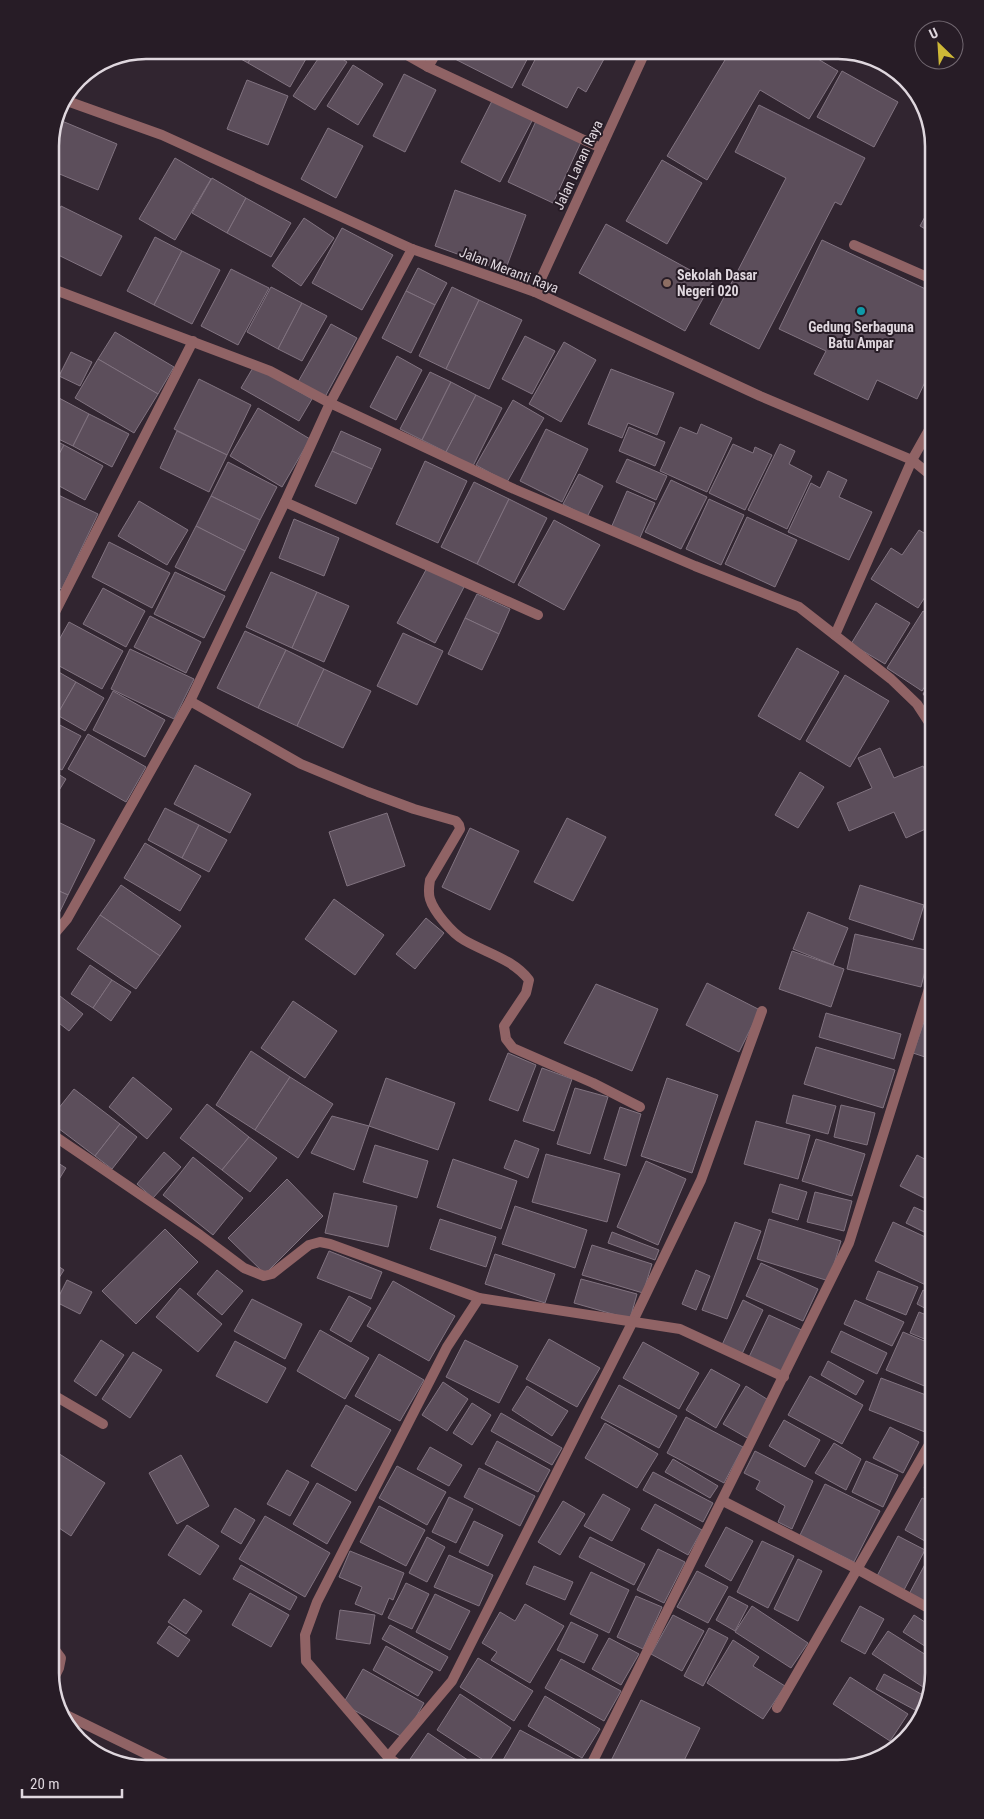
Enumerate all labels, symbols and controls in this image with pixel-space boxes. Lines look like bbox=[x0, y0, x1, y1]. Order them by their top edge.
north arrow bbox=[914, 20, 964, 70]
text: U bbox=[926, 24, 941, 42]
street label: Jalan Lanan Raya bbox=[550, 118, 606, 212]
street label: Jalan Meranti Raya bbox=[457, 244, 561, 296]
place label: Sekolah Dasar Negeri 020 bbox=[677, 267, 758, 299]
marker: Sekolah Dasar Negeri 020 bbox=[661, 277, 673, 289]
marker: Gedung Serbaguna Batu Ampar bbox=[855, 305, 867, 317]
place label: Gedung Serbaguna Batu Ampar bbox=[808, 319, 914, 351]
scale bar bbox=[22, 1766, 122, 1798]
text: 20 m bbox=[30, 1775, 60, 1793]

